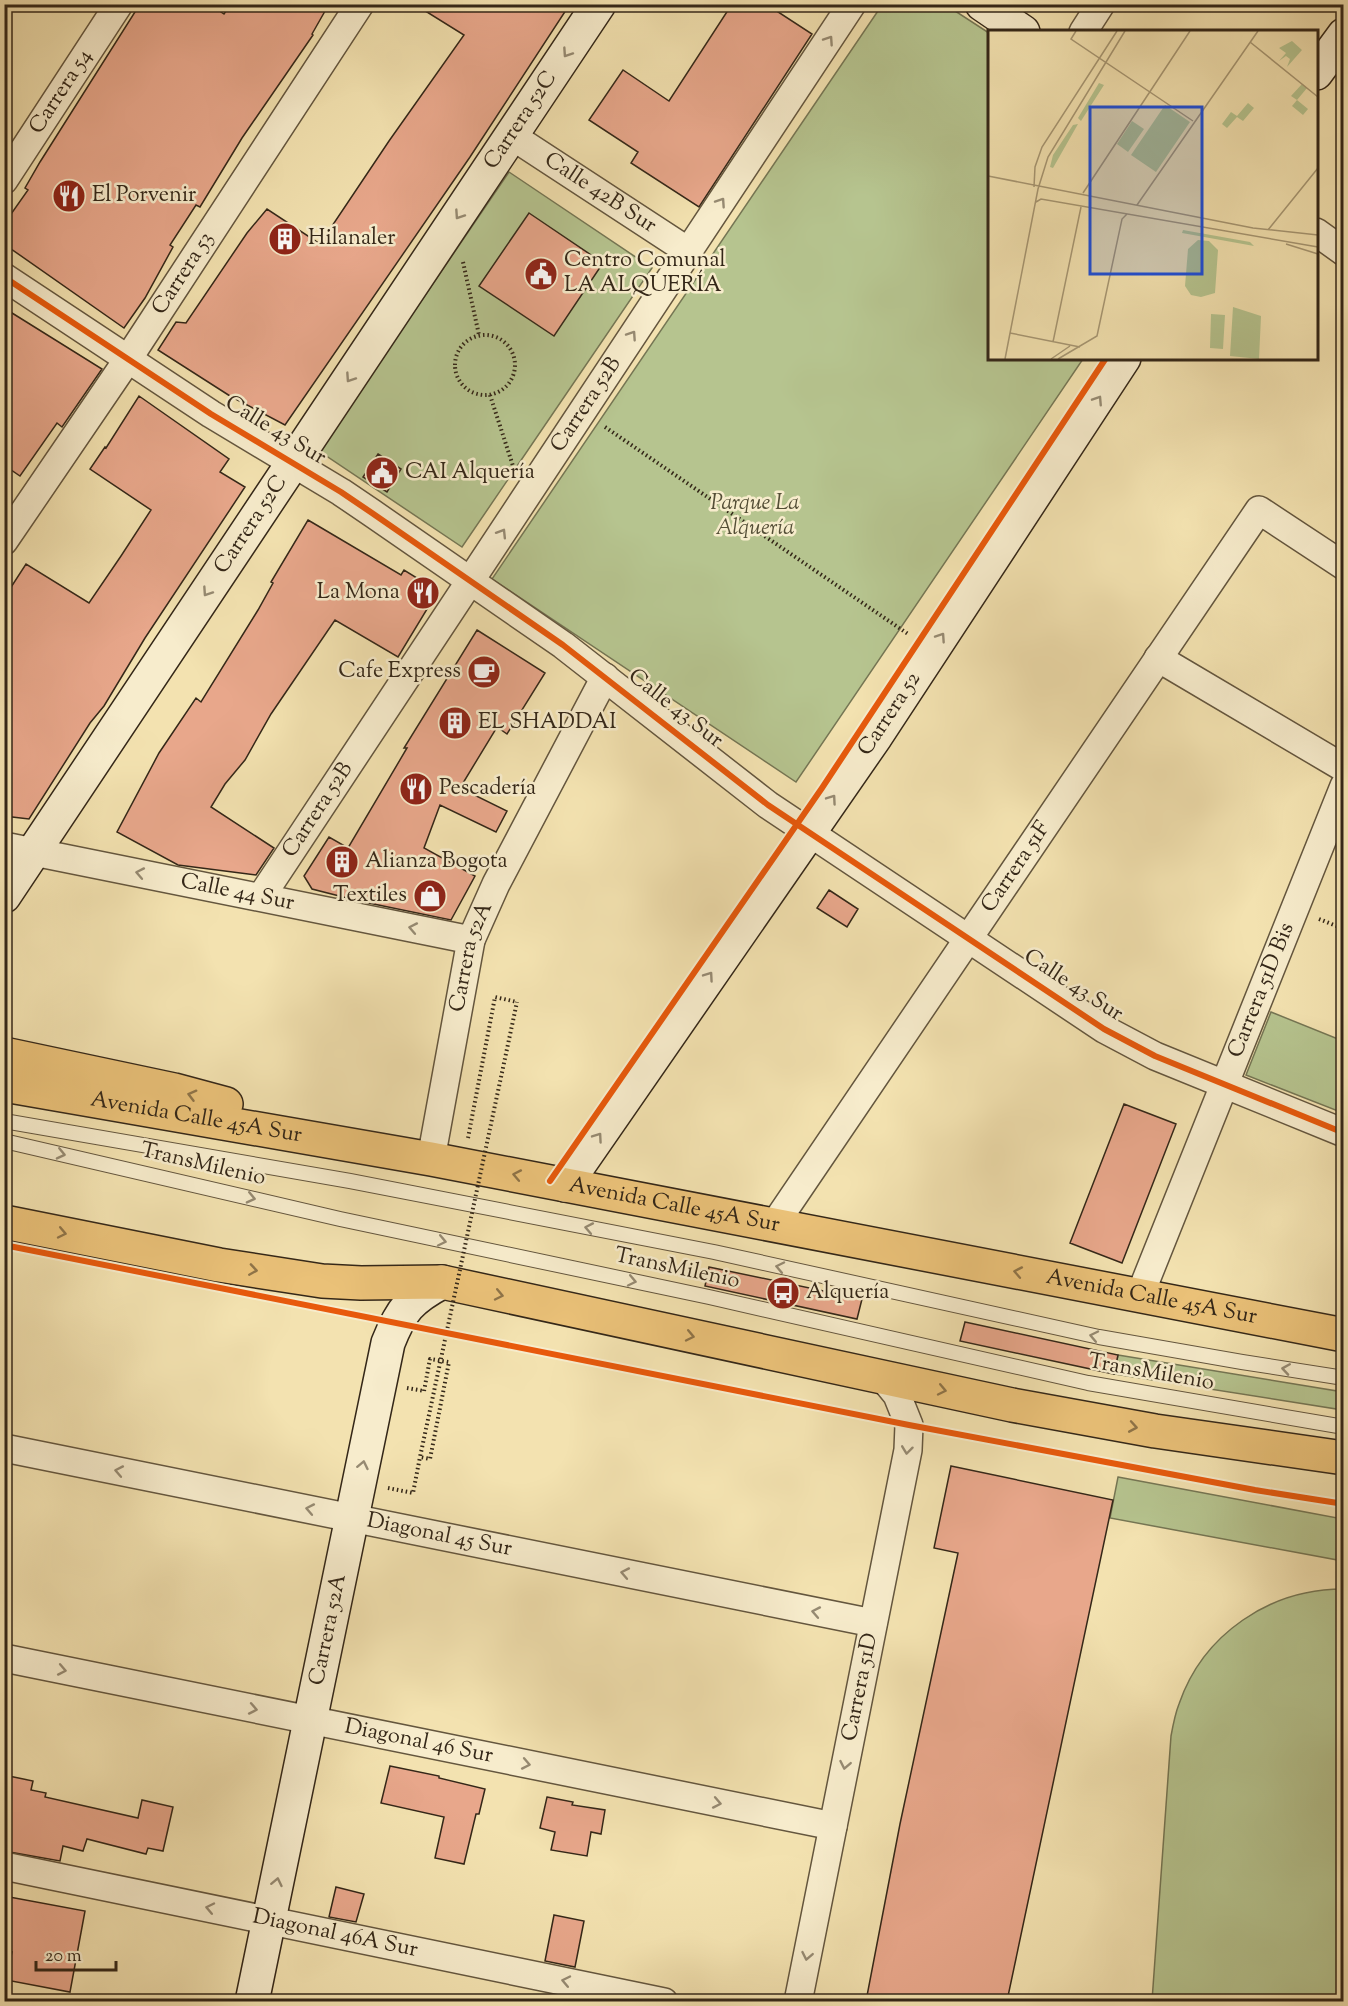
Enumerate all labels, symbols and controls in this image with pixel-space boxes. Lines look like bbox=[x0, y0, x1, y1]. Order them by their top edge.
inset map bbox=[988, 30, 1318, 360]
one-way arrow bbox=[821, 36, 833, 46]
street label: Carrera 54 bbox=[22, 43, 101, 141]
one-way arrow bbox=[562, 47, 574, 57]
street label: Carrera 52C bbox=[477, 65, 566, 176]
street label: Calle 42B Sur bbox=[537, 145, 662, 242]
restaurant icon: El Porvenir bbox=[51, 178, 87, 214]
place label: El Porvenir bbox=[92, 180, 196, 212]
one-way arrow bbox=[713, 198, 725, 208]
one-way arrow bbox=[455, 209, 466, 220]
building icon: Hilanaler bbox=[267, 221, 303, 257]
place label: Hilanaler bbox=[308, 223, 396, 255]
street label: Carrera 53 bbox=[145, 226, 223, 322]
place label: Centro Comunal LA ALQUERÍA bbox=[564, 245, 726, 302]
public building icon: Centro Comunal LA ALQUERÍA bbox=[523, 256, 559, 292]
one-way arrow bbox=[625, 331, 637, 341]
street label: Carrera 52B bbox=[543, 351, 630, 459]
one-way arrow bbox=[346, 371, 357, 382]
street label: Calle 43 Sur bbox=[218, 388, 332, 474]
one-way arrow bbox=[1090, 395, 1101, 406]
public building icon: CAI Alquería bbox=[364, 455, 400, 491]
place label: CAI Alquería bbox=[405, 457, 535, 489]
street label: Carrera 52C bbox=[207, 469, 296, 581]
park label: Parque La Alquería bbox=[711, 488, 799, 545]
one-way arrow bbox=[495, 529, 506, 540]
restaurant icon: La Mona bbox=[405, 575, 441, 611]
place label: La Mona bbox=[317, 577, 400, 609]
one-way arrow bbox=[203, 585, 214, 596]
one-way arrow bbox=[934, 633, 945, 644]
cafe icon: Cafe Express bbox=[466, 654, 502, 690]
place label: Cafe Express bbox=[338, 656, 461, 688]
street label: Calle 43 Sur bbox=[621, 662, 729, 756]
street label: Carrera 52 bbox=[850, 666, 930, 763]
building icon: EL SHADDAI bbox=[437, 705, 473, 741]
place label: EL SHADDAI bbox=[478, 707, 616, 739]
street label: Carrera 52B bbox=[275, 756, 362, 865]
restaurant icon: Pescadería bbox=[398, 771, 434, 807]
place label: Pescadería bbox=[439, 773, 536, 805]
one-way arrow bbox=[825, 794, 836, 805]
street label: Carrera 51F bbox=[974, 815, 1059, 920]
building icon: Alianza Bogota bbox=[324, 844, 360, 880]
place label: Alianza Bogota bbox=[365, 846, 508, 878]
street label: Calle 44 Sur bbox=[178, 866, 297, 920]
one-way arrow bbox=[135, 867, 145, 880]
shop icon: Textiles bbox=[412, 878, 448, 914]
place label: Textiles bbox=[333, 880, 407, 912]
street label: Carrera 52A bbox=[442, 897, 502, 1015]
street label: Carrera 51D Bis bbox=[1221, 918, 1303, 1063]
one-way arrow bbox=[409, 922, 419, 935]
street label: Calle 43 Sur bbox=[1017, 942, 1129, 1030]
one-way arrow bbox=[702, 972, 713, 983]
street label: Avenida Calle 45A Sur bbox=[88, 1084, 304, 1152]
one-way arrow bbox=[187, 1090, 198, 1102]
one-way arrow bbox=[591, 1132, 602, 1143]
street label: TransMilenio bbox=[137, 1135, 269, 1195]
one-way arrow bbox=[56, 1147, 66, 1160]
one-way arrow bbox=[513, 1169, 523, 1182]
street label: Avenida Calle 45A Sur bbox=[566, 1170, 782, 1242]
one-way arrow bbox=[246, 1191, 256, 1204]
one-way arrow bbox=[584, 1222, 594, 1235]
one-way arrow bbox=[57, 1226, 67, 1239]
one-way arrow bbox=[436, 1234, 446, 1247]
street label: TransMilenio bbox=[611, 1240, 743, 1298]
one-way arrow bbox=[775, 1261, 785, 1274]
street label: Avenida Calle 45A Sur bbox=[1043, 1262, 1260, 1334]
one-way arrow bbox=[249, 1264, 258, 1276]
one-way arrow bbox=[1013, 1266, 1023, 1279]
one-way arrow bbox=[627, 1274, 637, 1287]
bus stop icon: Alquería bbox=[765, 1275, 801, 1311]
place label: Alquería bbox=[806, 1277, 889, 1309]
one-way arrow bbox=[494, 1287, 504, 1300]
one-way arrow bbox=[684, 1329, 694, 1342]
one-way arrow bbox=[1089, 1330, 1099, 1343]
street label: TransMilenio bbox=[1085, 1346, 1217, 1400]
one-way arrow bbox=[1281, 1363, 1291, 1376]
one-way arrow bbox=[937, 1383, 947, 1396]
one-way arrow bbox=[1128, 1420, 1138, 1433]
one-way arrow bbox=[901, 1445, 914, 1454]
one-way arrow bbox=[355, 1460, 368, 1470]
one-way arrow bbox=[114, 1465, 124, 1478]
one-way arrow bbox=[305, 1503, 315, 1516]
street label: Diagonal 45 Sur bbox=[364, 1505, 515, 1566]
one-way arrow bbox=[620, 1567, 630, 1580]
street label: Carrera 52A bbox=[302, 1571, 356, 1688]
one-way arrow bbox=[811, 1606, 821, 1619]
street label: Carrera 51D bbox=[834, 1630, 887, 1744]
one-way arrow bbox=[57, 1663, 67, 1676]
one-way arrow bbox=[248, 1701, 258, 1714]
street label: Diagonal 46 Sur bbox=[341, 1711, 496, 1773]
one-way arrow bbox=[521, 1757, 531, 1770]
one-way arrow bbox=[839, 1759, 852, 1769]
one-way arrow bbox=[712, 1796, 722, 1809]
one-way arrow bbox=[270, 1878, 283, 1888]
one-way arrow bbox=[205, 1902, 215, 1915]
street label: Diagonal 46A Sur bbox=[249, 1902, 421, 1967]
scale bar bbox=[36, 1934, 116, 1972]
text: 20 m bbox=[45, 1944, 82, 1970]
one-way arrow bbox=[801, 1951, 814, 1961]
one-way arrow bbox=[561, 1975, 571, 1988]

